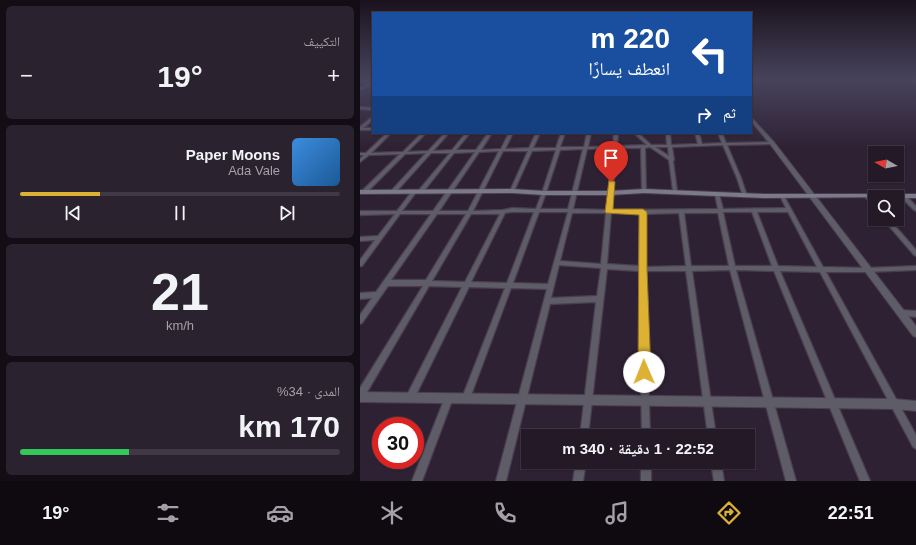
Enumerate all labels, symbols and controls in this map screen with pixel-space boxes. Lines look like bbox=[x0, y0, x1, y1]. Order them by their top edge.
text: 220 m bbox=[591, 23, 670, 54]
icon: left bbox=[684, 28, 736, 80]
text: التكييف bbox=[304, 34, 340, 49]
text: انعطف يسارًا bbox=[588, 59, 670, 79]
text: 19° bbox=[157, 60, 203, 93]
text: − bbox=[20, 63, 33, 88]
text: + bbox=[327, 63, 340, 88]
icon: right bbox=[693, 104, 715, 126]
text: ثم bbox=[723, 104, 736, 121]
pin bbox=[594, 141, 628, 182]
text: Paper Moons bbox=[186, 146, 280, 163]
north arrow bbox=[868, 146, 904, 182]
map controls bbox=[868, 146, 904, 226]
icon: arrive bbox=[600, 147, 622, 169]
text: Ada Vale bbox=[228, 163, 280, 178]
button: search bbox=[868, 190, 904, 226]
icon: previous bbox=[62, 202, 84, 224]
icon: pause bbox=[169, 202, 191, 224]
icon: next bbox=[276, 202, 298, 224]
text: 21 bbox=[151, 263, 209, 321]
text: km/h bbox=[166, 318, 194, 333]
position arrow bbox=[623, 351, 665, 393]
text: المدى · 34% bbox=[277, 384, 340, 399]
text: 170 km bbox=[238, 410, 340, 443]
speed limit sign: 30 bbox=[372, 417, 424, 469]
text: 22:52 · 1 دقيقة · 340 m bbox=[562, 440, 714, 457]
icon: filters bbox=[154, 499, 182, 527]
icon: car bbox=[266, 499, 294, 527]
icon: climate bbox=[378, 499, 406, 527]
icon: phone bbox=[491, 499, 519, 527]
icon: music bbox=[603, 499, 631, 527]
icon: directions bbox=[715, 499, 743, 527]
text: 19° bbox=[42, 503, 70, 523]
text: 22:51 bbox=[828, 503, 874, 523]

